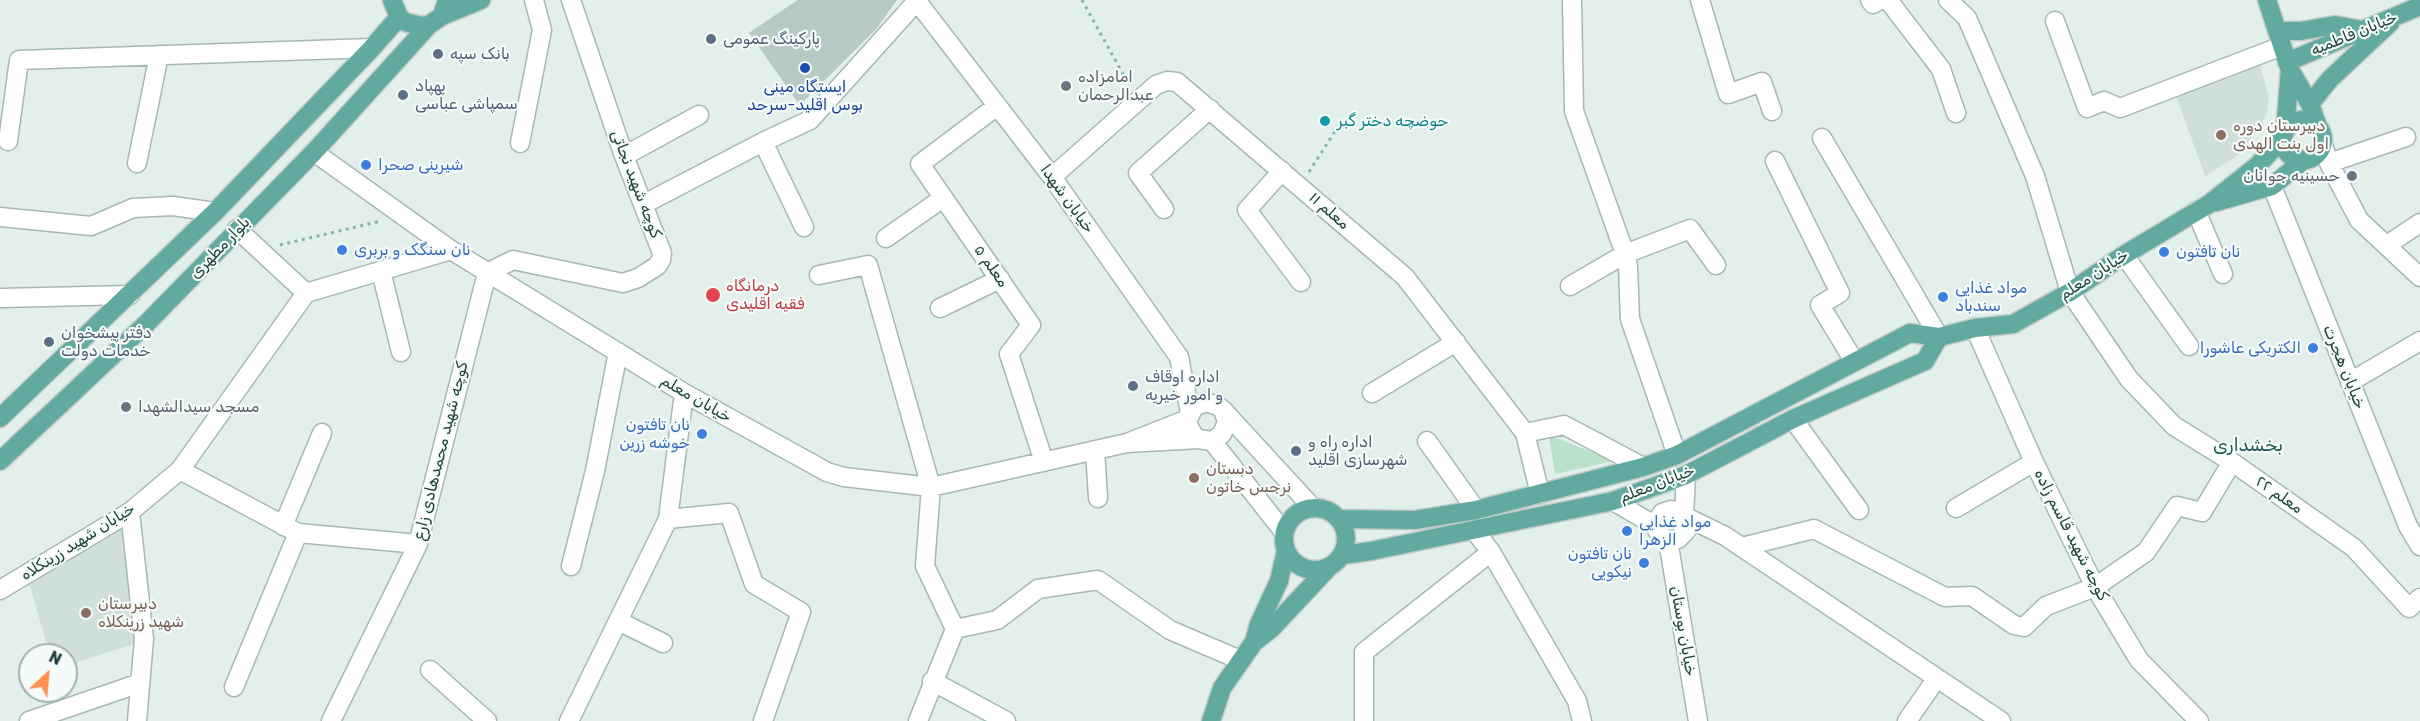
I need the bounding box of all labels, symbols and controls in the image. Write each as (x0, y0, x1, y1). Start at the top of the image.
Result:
street label: خیابان فاطمیه (2308, 8, 2400, 60)
place label: پارکینگ عمومی (723, 29, 820, 49)
marker: پارکینگ عمومی (704, 32, 718, 46)
place label: بانک سپه (450, 44, 510, 64)
marker: بانک سپه (431, 47, 445, 61)
marker: ایستگاه مینی بوس اقلید-سرحد (798, 61, 812, 75)
place label: امامزاده عبدالرحمان (1078, 67, 1153, 105)
place label: پهپاد سمپاشی عباسی (415, 76, 518, 114)
place label: ایستگاه مینی بوس اقلید-سرحد (747, 77, 863, 115)
marker: امامزاده عبدالرحمان (1059, 79, 1073, 93)
marker: پهپاد سمپاشی عباسی (396, 88, 410, 102)
place label: حوضچه دختر گبر (1337, 111, 1448, 131)
marker: حوضچه دختر گبر (1318, 114, 1332, 128)
place label: دبیرستان دوره اول بنت الهدی (2233, 116, 2329, 154)
street label: کوچه شهید نجاتی (607, 127, 665, 241)
marker: دبیرستان دوره اول بنت الهدی (2214, 128, 2228, 142)
place label: شیرینی صحرا (378, 155, 463, 175)
marker: شیرینی صحرا (359, 158, 373, 172)
street label: خیابان شهدا (1036, 161, 1098, 237)
place label: حسینیه جوانان (2243, 166, 2340, 186)
marker: حسینیه جوانان (2345, 169, 2359, 183)
street label: معلم ۱۱ (1305, 188, 1353, 234)
street label: بلوار مطهری (186, 213, 254, 283)
place label: نان سنگک و بربری (354, 240, 471, 260)
street label: معلم ۵ (969, 241, 1013, 291)
place label: نان تافتون (2176, 242, 2240, 262)
marker: نان سنگک و بربری (335, 243, 349, 257)
marker: نان تافتون (2157, 245, 2171, 259)
street label: خیابان معلم (2056, 246, 2132, 304)
place label: درمانگاه فقیه اقلیدی (726, 276, 805, 314)
place label: مواد غذایی سندباد (1955, 278, 2027, 316)
marker: درمانگاه فقیه اقلیدی (704, 286, 722, 304)
marker: مواد غذایی سندباد (1936, 290, 1950, 304)
street label: خیابان هجرت (2318, 322, 2370, 412)
place label: دفتر پیشخوان خدمات دولت (61, 323, 152, 361)
marker: دفتر پیشخوان خدمات دولت (42, 335, 56, 349)
place label: الکتریکی عاشورا (2200, 338, 2301, 358)
marker: الکتریکی عاشورا (2306, 341, 2320, 355)
street label: کوچه شهید محمدهادی زارع (410, 360, 472, 542)
place label: اداره اوقاف و امور خیریه (1145, 367, 1223, 405)
street label: خیابان معلم (657, 371, 735, 427)
marker: اداره اوقاف و امور خیریه (1126, 379, 1140, 393)
place label: مسجد سیدالشهدا (138, 397, 259, 417)
marker: مسجد سیدالشهدا (119, 400, 133, 414)
place label: نان تافتون خوشه زرین (619, 415, 690, 453)
marker: نان تافتون خوشه زرین (695, 427, 709, 441)
place label: اداره راه و شهرسازی اقلید (1308, 432, 1407, 470)
district label: بخشداری (2213, 435, 2283, 457)
marker: اداره راه و شهرسازی اقلید (1289, 444, 1303, 458)
place label: دبستان نرجس خاتون (1206, 459, 1291, 497)
street label: خیابان معلم (1617, 461, 1697, 507)
street label: کوچه شهید قاسم زاده (2030, 466, 2112, 604)
marker: دبستان نرجس خاتون (1187, 471, 1201, 485)
street label: معلم ۲۲ (2252, 472, 2306, 518)
street label: خیابان شهید زرینکلاه (17, 499, 139, 585)
place label: مواد غذایی الزهرا (1639, 512, 1711, 550)
marker: مواد غذایی الزهرا (1620, 524, 1634, 538)
place label: نان تافتون نیکویی (1568, 544, 1632, 582)
marker: نان تافتون نیکویی (1637, 556, 1651, 570)
street label: خیابان بوستان (1666, 584, 1700, 678)
place label: دبیرستان شهید زرینکلاه (98, 594, 184, 632)
marker: دبیرستان شهید زرینکلاه (79, 606, 93, 620)
north arrow (18, 643, 78, 703)
text: N (46, 647, 65, 669)

